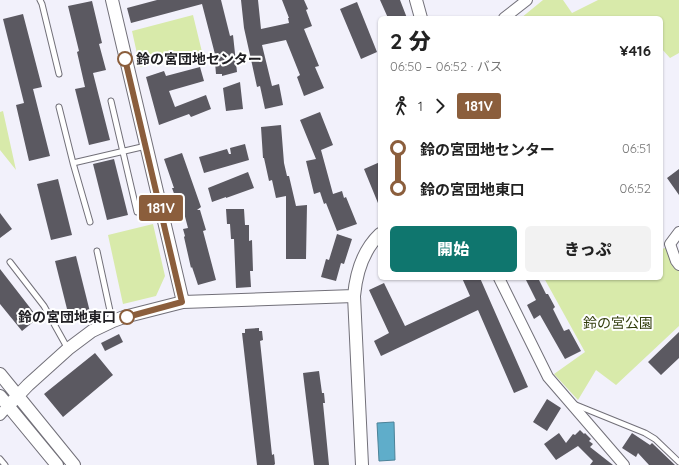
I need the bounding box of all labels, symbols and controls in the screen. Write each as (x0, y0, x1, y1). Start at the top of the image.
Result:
text: 2 分 (390, 27, 431, 55)
text: ¥416 (620, 41, 651, 60)
place label: 鈴の宮団地センター (136, 50, 262, 68)
marker: 鈴の宮団地センター (117, 51, 133, 67)
text: 06:50 – 06:52 · バス (390, 58, 503, 74)
icon: walk (390, 95, 412, 117)
icon: forward (429, 95, 451, 117)
text: 181V (465, 97, 493, 115)
text: 1 (418, 98, 423, 114)
text: 鈴の宮団地センター (420, 140, 555, 159)
text: 06:51 (622, 140, 651, 156)
text: 鈴の宮団地東口 (420, 180, 525, 199)
text: 06:52 (620, 180, 651, 196)
line badge: 181V (133, 195, 189, 221)
text: 181V (147, 199, 175, 217)
button: 開始 (390, 226, 517, 272)
button: きっぷ (525, 226, 651, 272)
place label: 鈴の宮団地東口 (18, 308, 116, 326)
marker: 鈴の宮団地東口 (119, 309, 135, 325)
park label: 鈴の宮公園 (583, 314, 653, 332)

